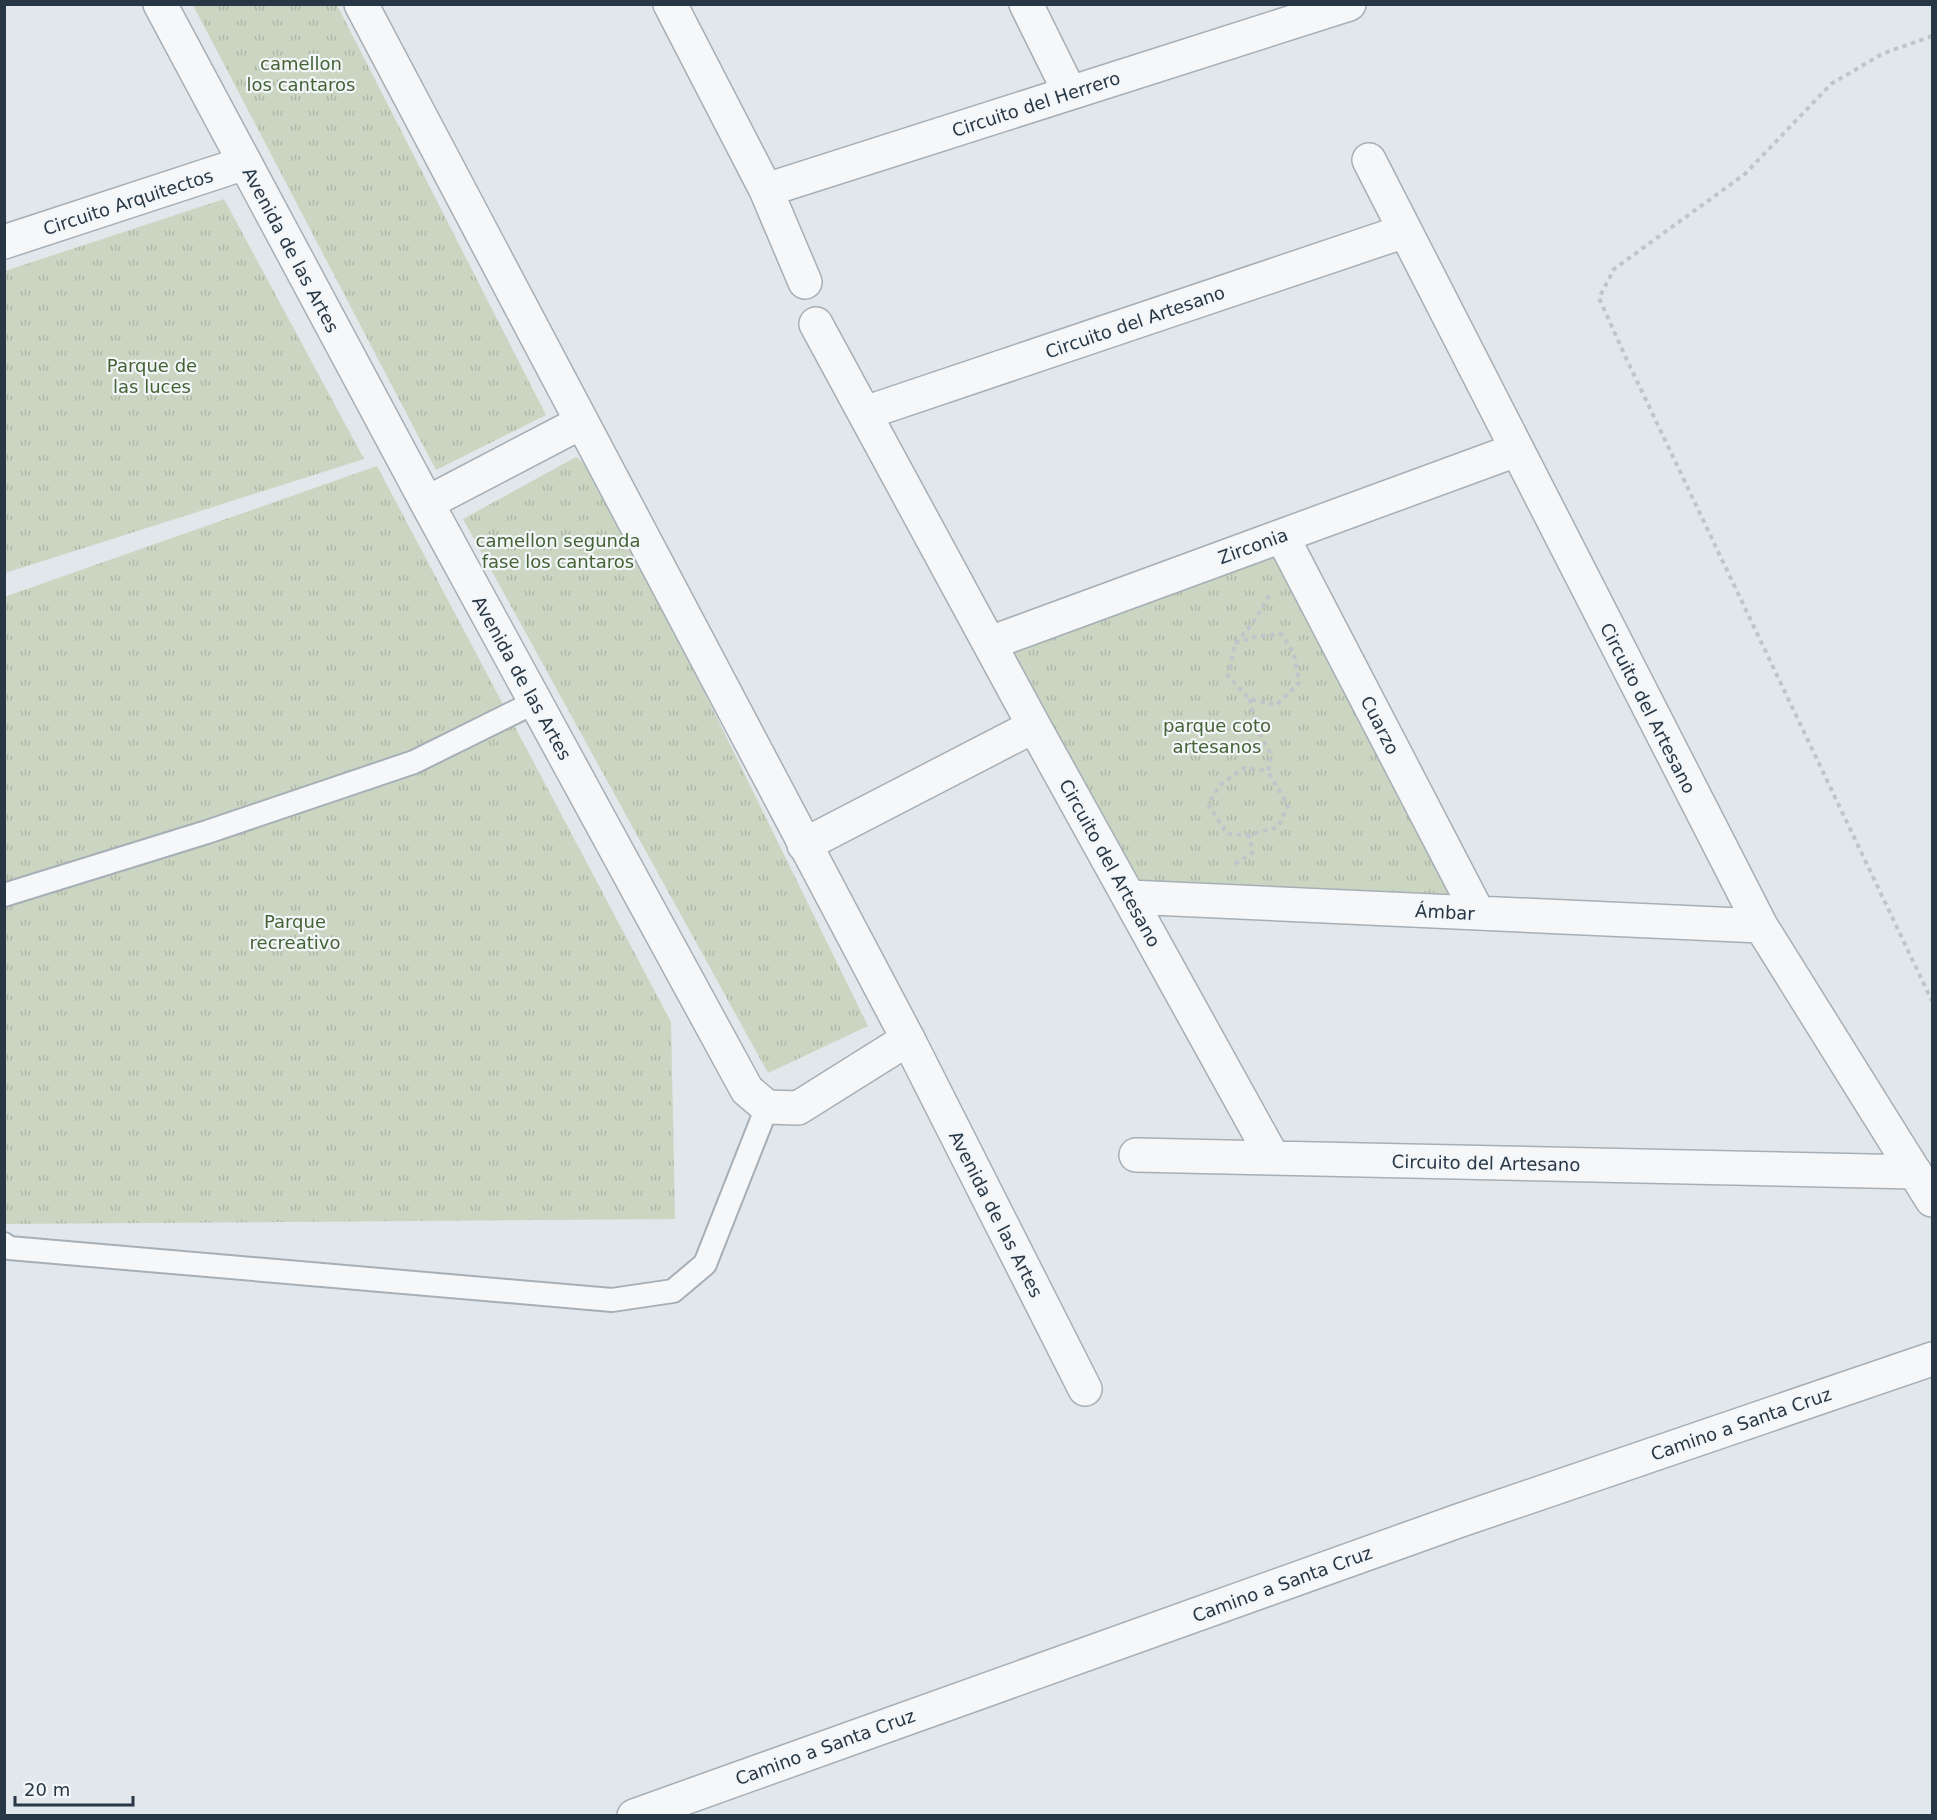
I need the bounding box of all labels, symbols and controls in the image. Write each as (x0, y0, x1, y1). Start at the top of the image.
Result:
park label: camellon los cantaros (247, 53, 355, 95)
street label: Circuito del Herrero (949, 67, 1123, 141)
street label: Avenida de las Artes (239, 164, 343, 336)
street label: Circuito Arquitectos (40, 165, 216, 239)
street label: Circuito del Artesano (1042, 281, 1228, 363)
park label: Parque de las luces (107, 355, 197, 397)
street label: Zirconia (1215, 524, 1291, 568)
park label: camellon segunda fase los cantaros (476, 530, 640, 572)
street label: Avenida de las Artes (468, 592, 576, 764)
street label: Circuito del Artesano (1596, 619, 1700, 797)
street label: Cuarzo (1356, 692, 1404, 758)
park label: parque coto artesanos (1163, 715, 1271, 757)
street label: Circuito del Artesano (1055, 775, 1165, 951)
street label: Ámbar (1415, 900, 1476, 924)
park label: Parque recreativo (250, 911, 340, 953)
street label: Avenida de las Artes (945, 1127, 1047, 1301)
street label: Circuito del Artesano (1392, 1151, 1580, 1175)
street label: Camino a Santa Cruz (1648, 1383, 1834, 1465)
street label: Camino a Santa Cruz (1189, 1542, 1375, 1626)
street label: Camino a Santa Cruz (732, 1705, 918, 1789)
scale bar (15, 1769, 134, 1807)
text: 20 m (24, 1779, 70, 1800)

